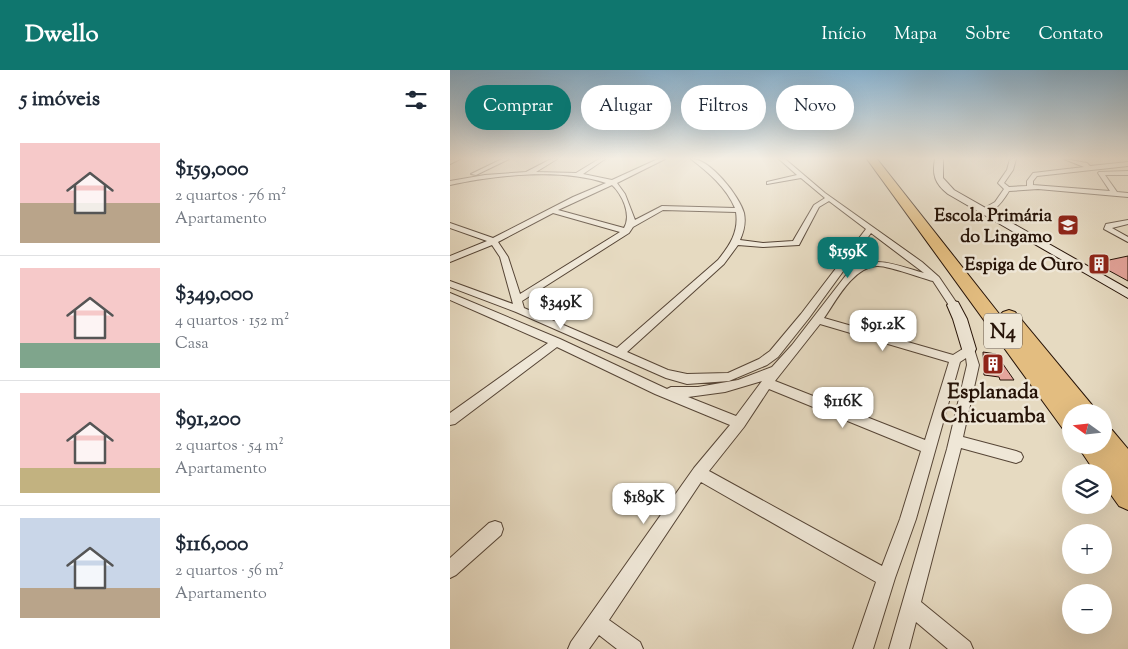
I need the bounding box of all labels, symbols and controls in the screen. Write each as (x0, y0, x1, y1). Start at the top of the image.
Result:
text: Dwello (25, 18, 99, 52)
text: Início (821, 22, 866, 48)
text: Mapa (894, 22, 937, 48)
text: Sobre (965, 22, 1010, 48)
text: Contato (1038, 22, 1103, 48)
text: 5 imóveis (20, 85, 100, 115)
chip: Comprar (465, 85, 571, 130)
chip: Alugar (581, 85, 671, 130)
chip: Filtros (681, 85, 766, 130)
chip: Novo (776, 85, 854, 130)
icon: filters (402, 86, 430, 114)
text: $159,000 (175, 155, 249, 185)
icon: home (60, 163, 120, 223)
text: 2 quartos · 76 m² (175, 185, 286, 208)
place label: Escola Primária do Lingamo (934, 204, 1053, 251)
text: Apartamento (175, 208, 267, 231)
school or university icon: Escola Primária do Lingamo (1056, 213, 1080, 237)
pin: $159K (813, 236, 883, 279)
text: $159K (829, 241, 867, 264)
building icon: Espiga de Ouro (1087, 252, 1111, 276)
place label: Espiga de Ouro (965, 253, 1083, 279)
text: $349,000 (175, 280, 253, 310)
icon: home (60, 288, 120, 348)
pin: $349K (526, 288, 596, 330)
text: $349K (540, 292, 582, 315)
text: 4 quartos · 152 m² (175, 310, 289, 333)
pin: $91.2K (842, 310, 924, 352)
text: $91.2K (861, 314, 905, 337)
road number: N4 (984, 314, 1022, 348)
text: Casa (175, 333, 209, 356)
building icon: Esplanada Chicuamba (981, 352, 1005, 376)
place label: Esplanada Chicuamba (941, 378, 1046, 432)
pin: $116K (808, 386, 878, 429)
text: $116K (824, 391, 862, 414)
north arrow (1062, 404, 1112, 454)
map controls (1062, 404, 1112, 634)
text: $91,200 (175, 405, 241, 435)
icon: home (60, 413, 120, 473)
text: 2 quartos · 54 m² (175, 435, 284, 458)
text: Apartamento (175, 458, 267, 481)
button: layers (1062, 464, 1112, 514)
pin: $189K (609, 482, 679, 525)
text: $189K (623, 487, 665, 510)
button: + (1062, 524, 1112, 574)
text: $116,000 (175, 530, 248, 560)
icon: home (60, 538, 120, 598)
text: 2 quartos · 56 m² (175, 560, 284, 583)
text: Apartamento (175, 583, 267, 606)
button: − (1062, 584, 1112, 634)

